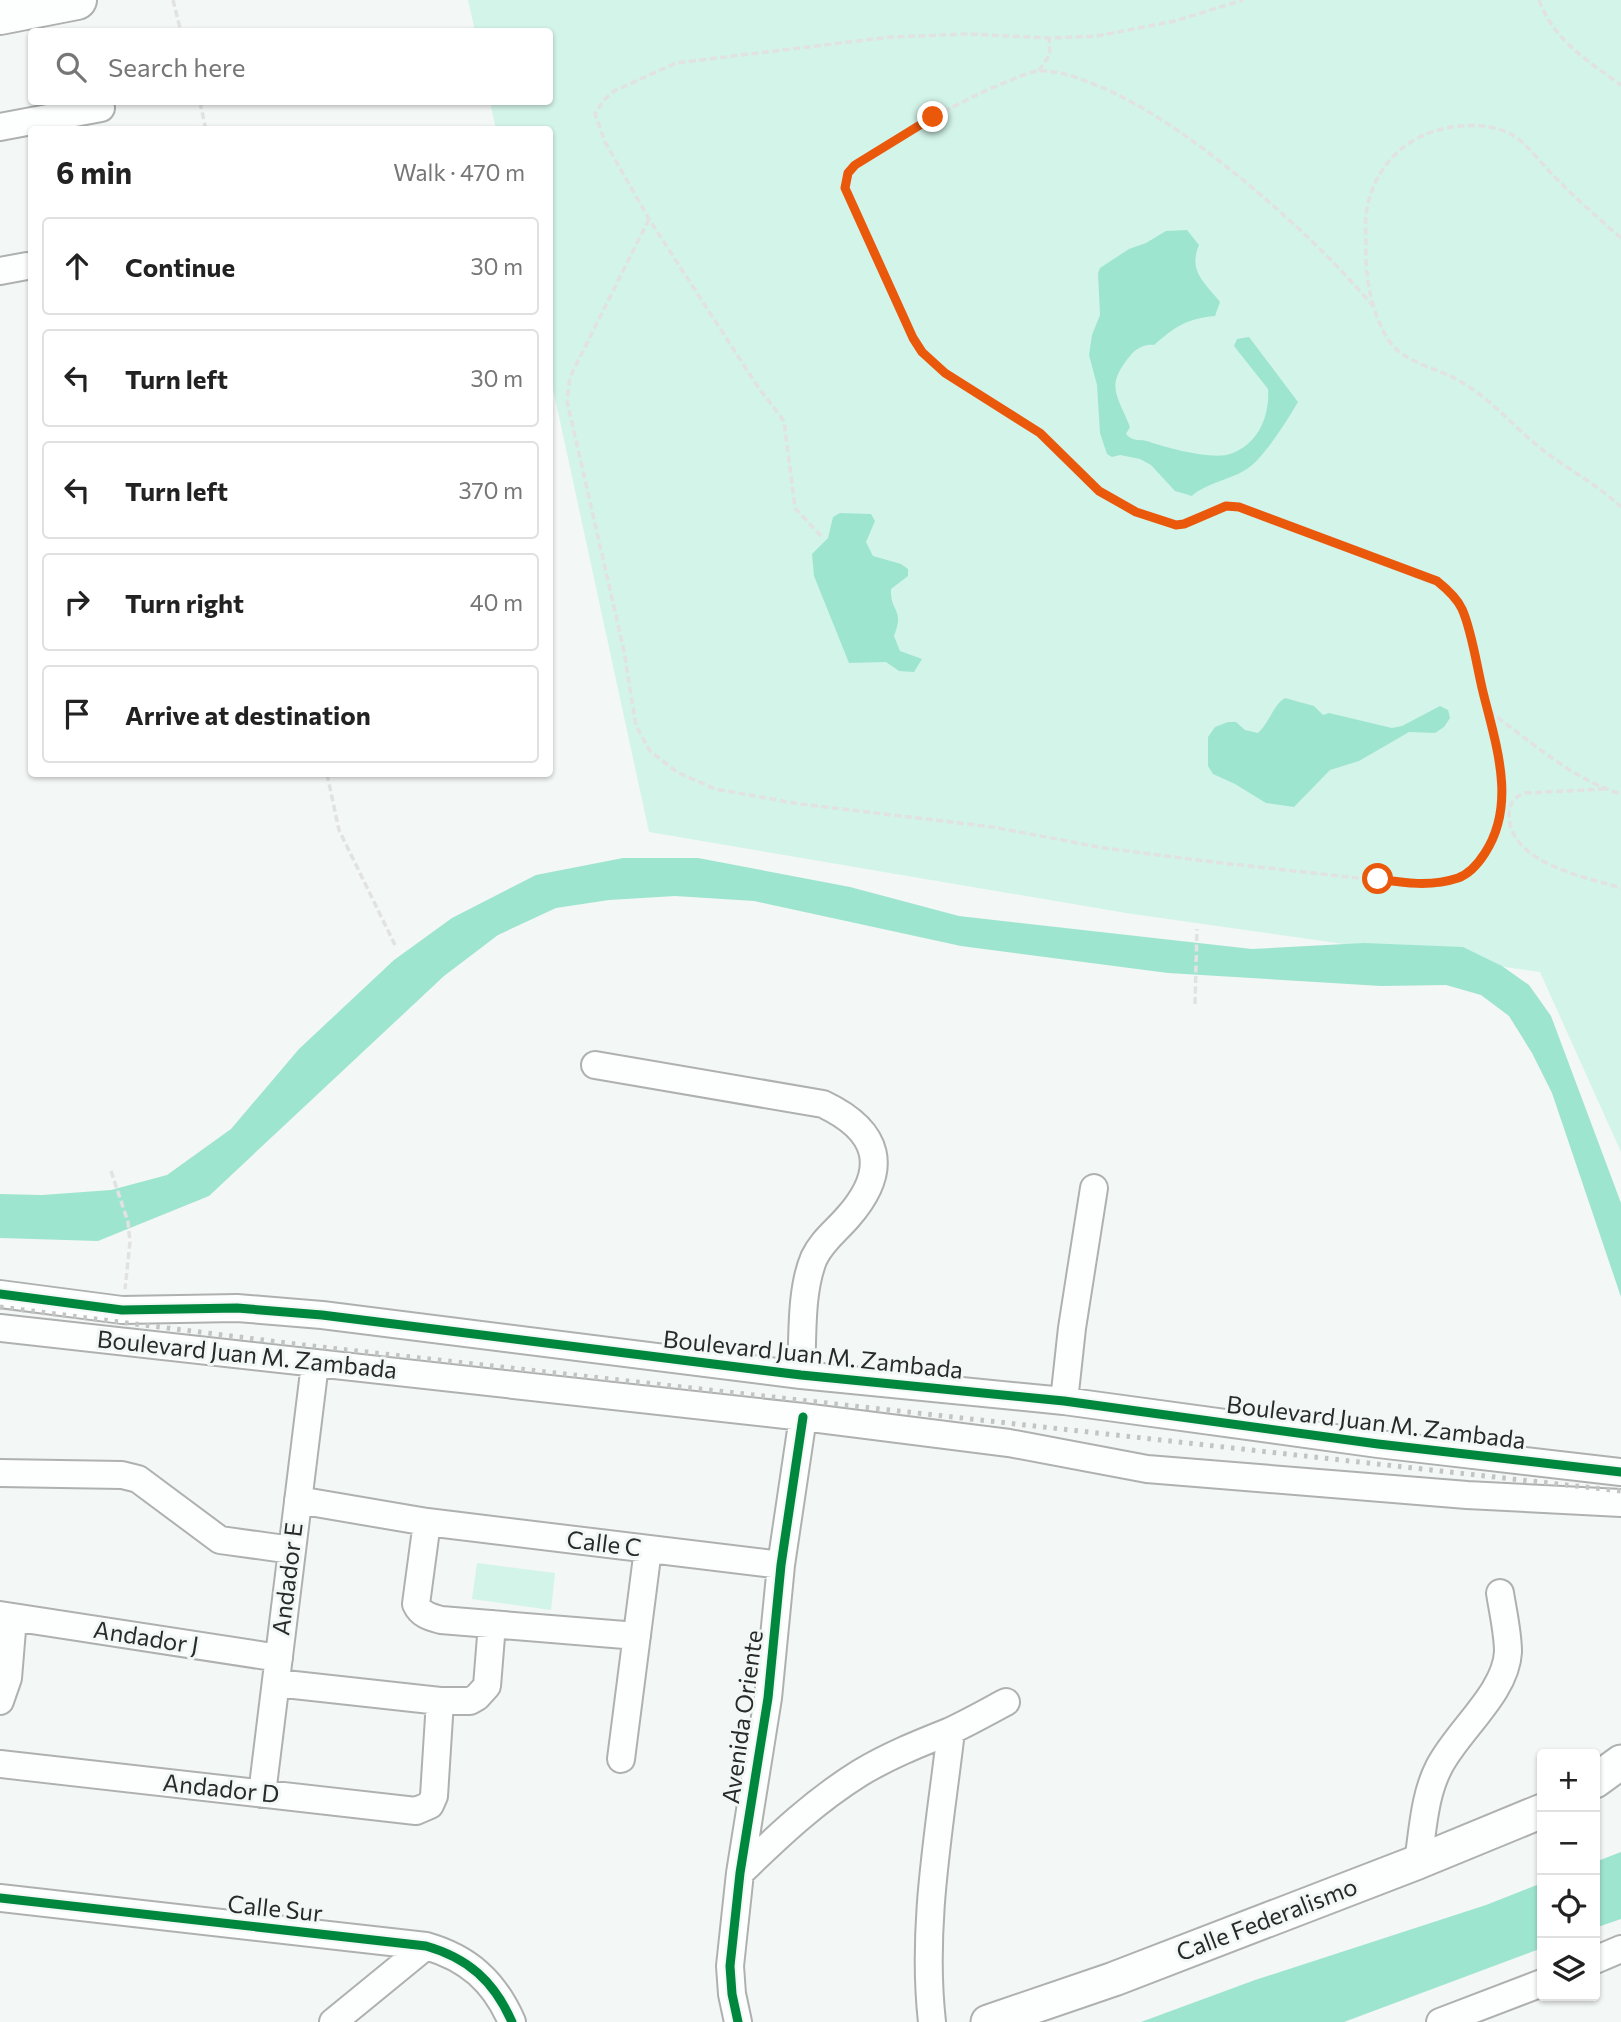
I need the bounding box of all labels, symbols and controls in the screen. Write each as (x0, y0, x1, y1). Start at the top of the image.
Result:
search box (28, 28, 553, 105)
icon: search (52, 48, 90, 86)
text: Search here (108, 51, 246, 82)
route end (917, 101, 948, 132)
text: 6 min (56, 153, 132, 190)
text: Walk · 470 m (393, 158, 525, 186)
icon: ahead (58, 247, 96, 285)
text: Continue (125, 251, 235, 282)
text: 30 m (470, 252, 523, 280)
icon: left (58, 359, 96, 397)
text: Turn left (125, 363, 228, 394)
text: 30 m (470, 364, 523, 392)
icon: left (58, 471, 96, 509)
text: Turn left (125, 475, 228, 506)
text: 370 m (458, 476, 523, 504)
icon: right (58, 583, 96, 621)
text: Turn right (125, 587, 244, 618)
text: 40 m (470, 588, 523, 616)
icon: arrive (58, 695, 96, 733)
text: Arrive at destination (125, 699, 371, 730)
route start (1362, 863, 1393, 894)
street label: Boulevard Juan M. Zambada (96, 1323, 398, 1384)
street label: Boulevard Juan M. Zambada (662, 1323, 964, 1384)
street label: Boulevard Juan M. Zambada (1225, 1389, 1527, 1454)
street label: Andador E (265, 1521, 308, 1637)
street label: Calle C (565, 1524, 643, 1561)
street label: Andador J (92, 1614, 201, 1659)
street label: Avenida Oriente (715, 1628, 768, 1806)
map controls (1537, 1749, 1600, 2001)
button: + (1537, 1749, 1600, 1812)
street label: Andador D (162, 1767, 281, 1808)
button: − (1537, 1812, 1600, 1875)
street label: Calle Federalismo (1172, 1871, 1361, 1966)
button: locate (1537, 1875, 1600, 1938)
street label: Calle Sur (226, 1888, 325, 1927)
button: layers (1537, 1938, 1600, 2001)

